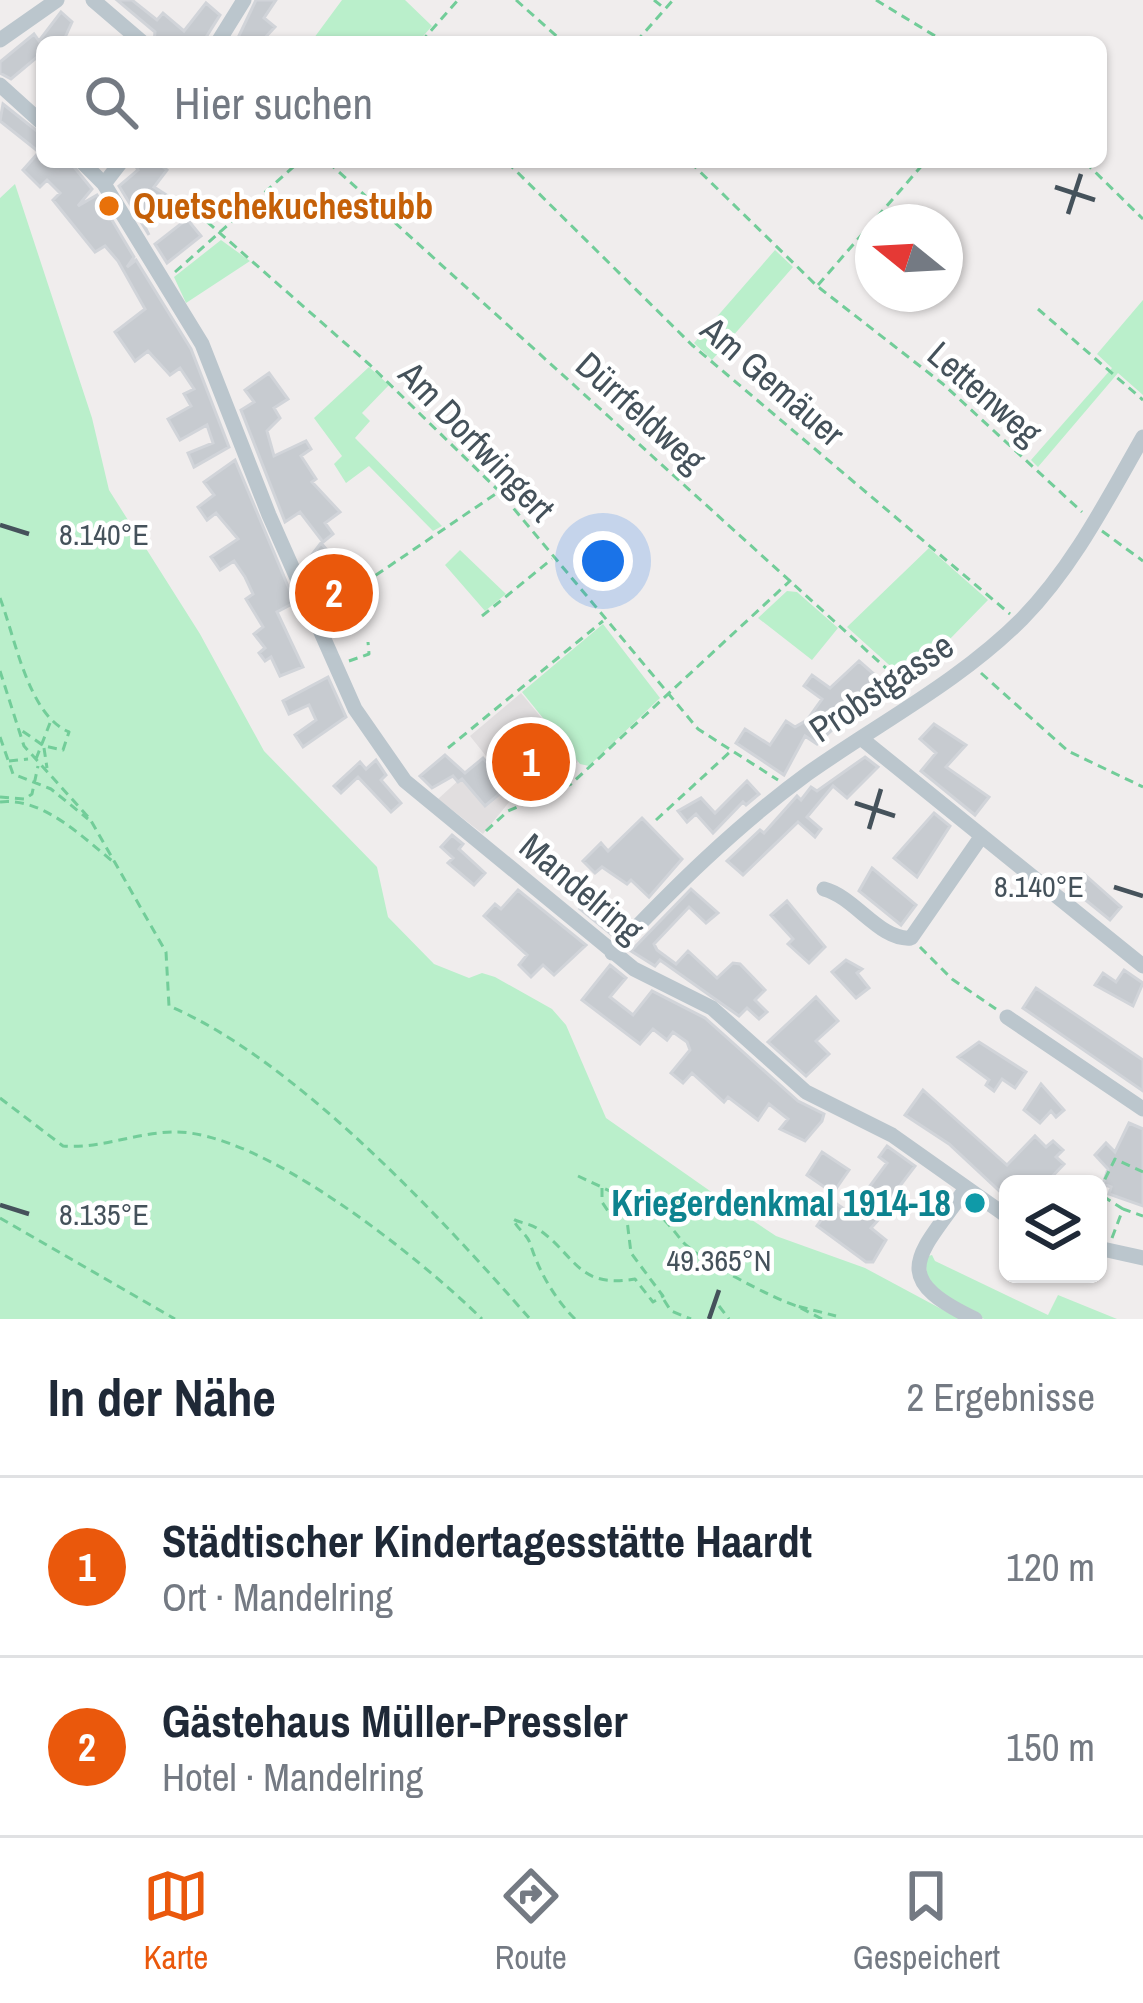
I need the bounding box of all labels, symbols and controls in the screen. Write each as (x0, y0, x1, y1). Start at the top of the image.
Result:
search box (36, 36, 1107, 168)
icon: search (78, 69, 144, 135)
text: Hier suchen (174, 72, 373, 133)
place label: Quetschekuchestubb (133, 182, 433, 230)
marker: Quetschekuchestubb (96, 193, 122, 219)
north arrow (855, 204, 963, 312)
street label: Am Gemäuer (690, 305, 855, 457)
street label: Lettenweg (918, 330, 1053, 456)
street label: Dürrfeldweg (566, 341, 717, 483)
street label: Am Dorfwingert (388, 350, 565, 531)
text: 8.140°E (59, 514, 149, 554)
your location (573, 531, 633, 591)
pin: 2 (295, 548, 373, 638)
street label: Probstgasse (800, 621, 962, 753)
pin: 1 (492, 717, 570, 807)
street label: Mandelring (510, 822, 654, 954)
text: 8.140°E (994, 866, 1084, 906)
map controls (999, 1175, 1107, 1283)
button: layers (999, 1175, 1107, 1283)
place label: Kriegerdenkmal 1914-18 (611, 1179, 951, 1227)
marker: Kriegerdenkmal 1914-18 (962, 1190, 988, 1216)
text: 8.135°E (59, 1194, 149, 1234)
text: 49.365°N (667, 1240, 772, 1280)
text: In der Nähe (48, 1363, 276, 1432)
text: 2 Ergebnisse (907, 1371, 1095, 1423)
text: Städtischer Kindertagesstätte Haardt (162, 1510, 812, 1571)
text: 1 (78, 1541, 96, 1593)
text: 120 m (1006, 1541, 1095, 1593)
text: Ort · Mandelring (162, 1571, 393, 1623)
text: Gästehaus Müller-Pressler (162, 1690, 628, 1751)
text: 2 (78, 1721, 96, 1773)
text: 150 m (1006, 1721, 1095, 1773)
text: Hotel · Mandelring (162, 1751, 423, 1803)
tab: Karte (143, 1863, 209, 1979)
tab: Route (495, 1863, 567, 1979)
tab: Gespeichert (853, 1863, 1000, 1979)

